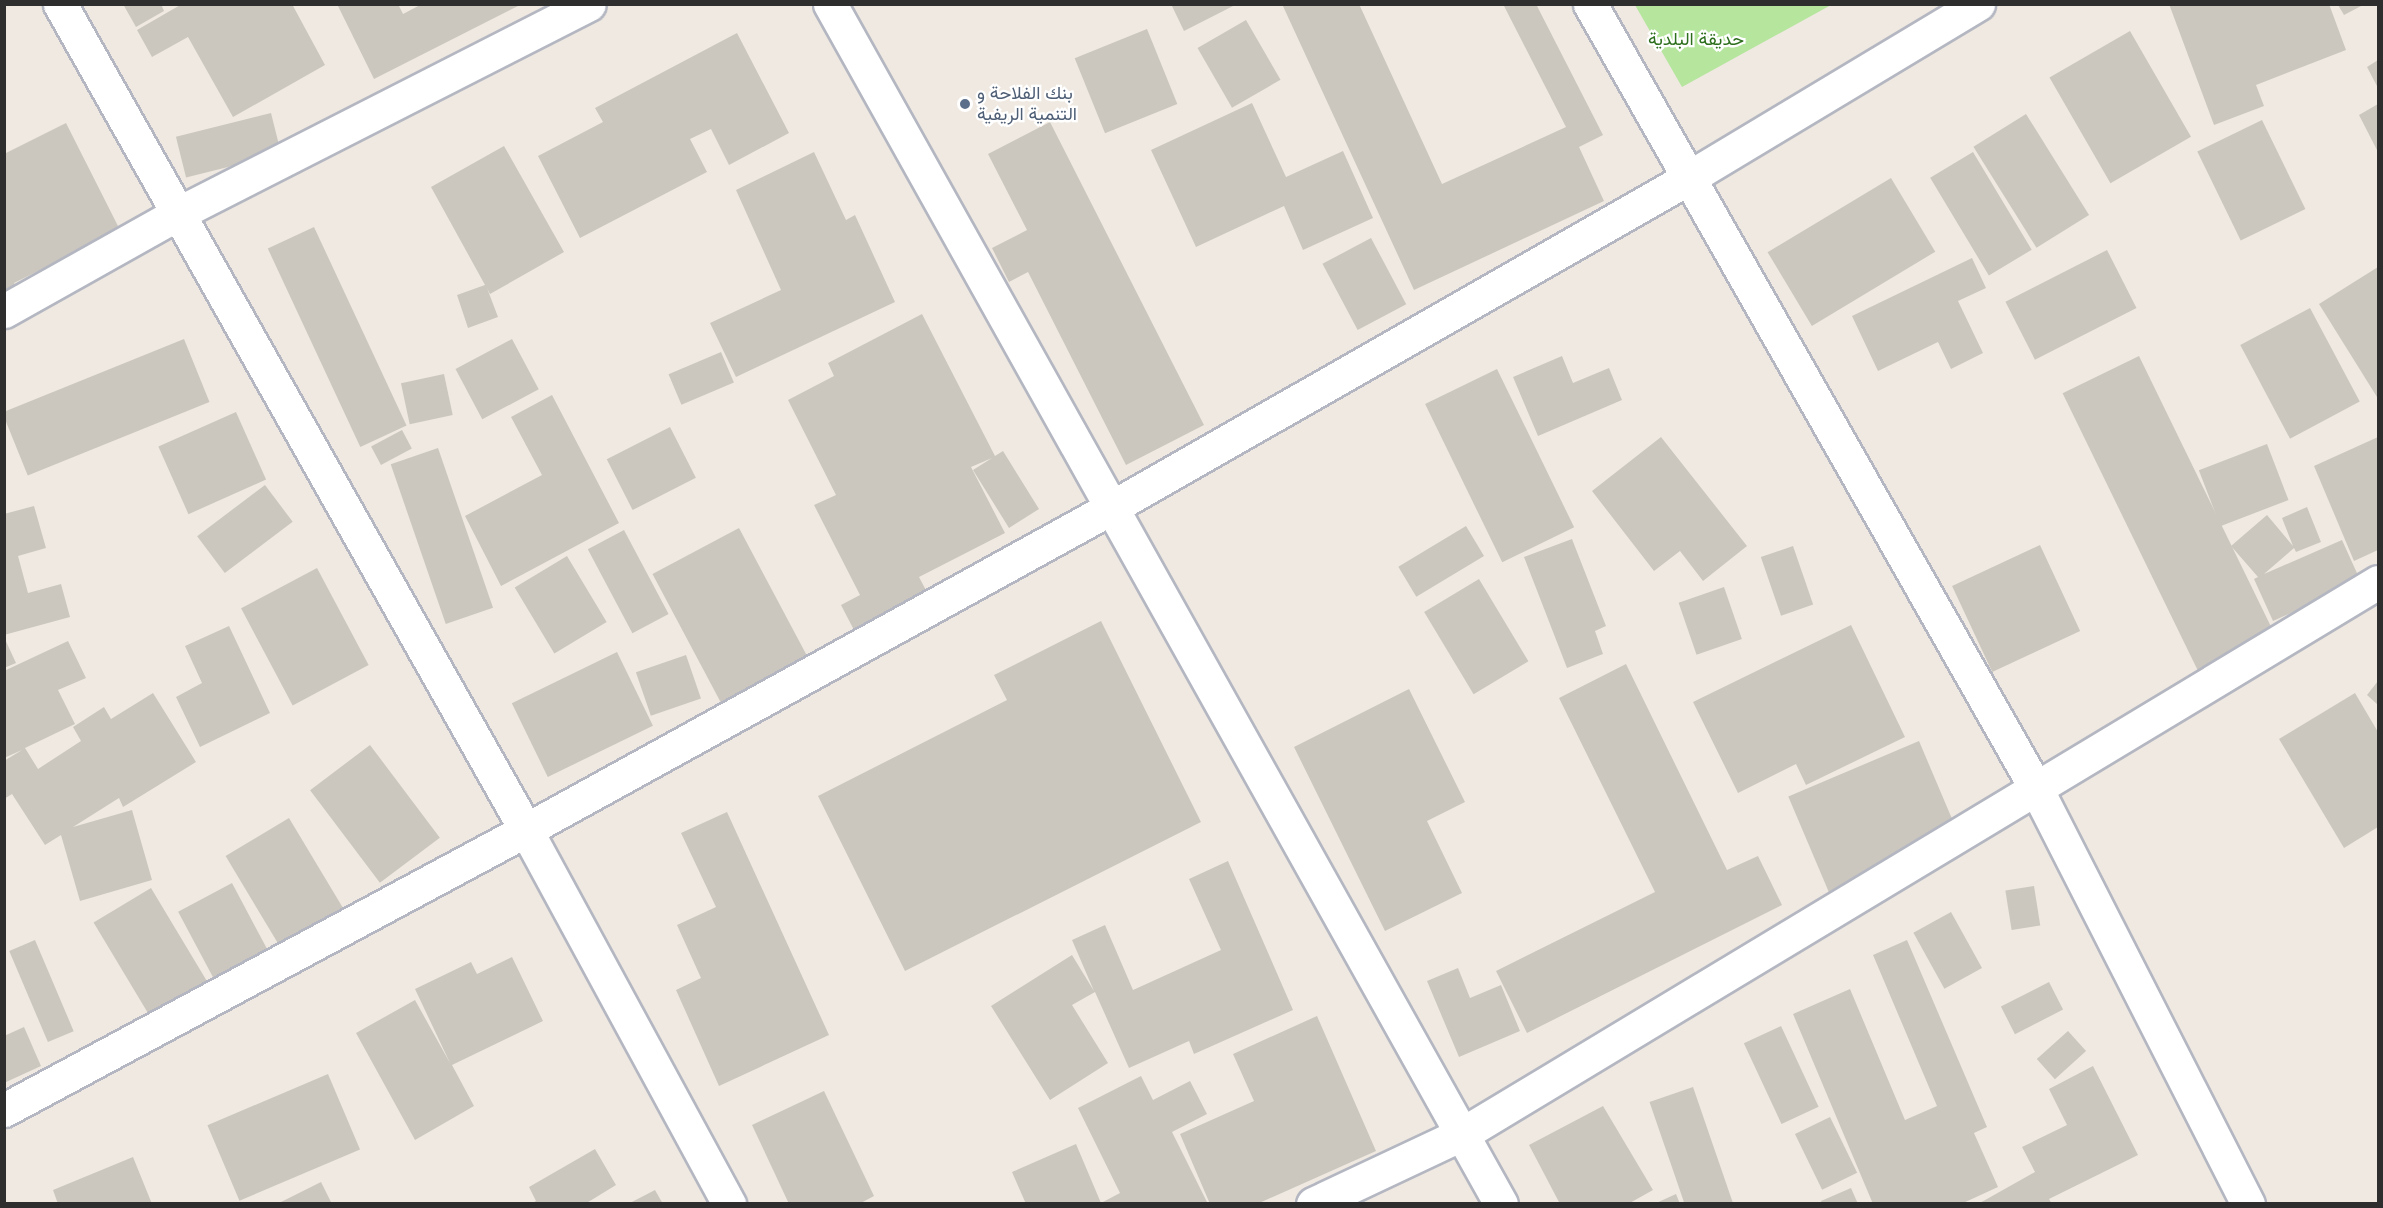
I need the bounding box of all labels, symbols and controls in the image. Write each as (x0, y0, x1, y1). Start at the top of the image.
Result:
park label: حديقة البلدية (1648, 28, 1744, 50)
place label: بنك الفلاحة و التنمية الريفية (977, 83, 1077, 125)
marker: بنك الفلاحة و التنمية الريفية (958, 97, 972, 111)

